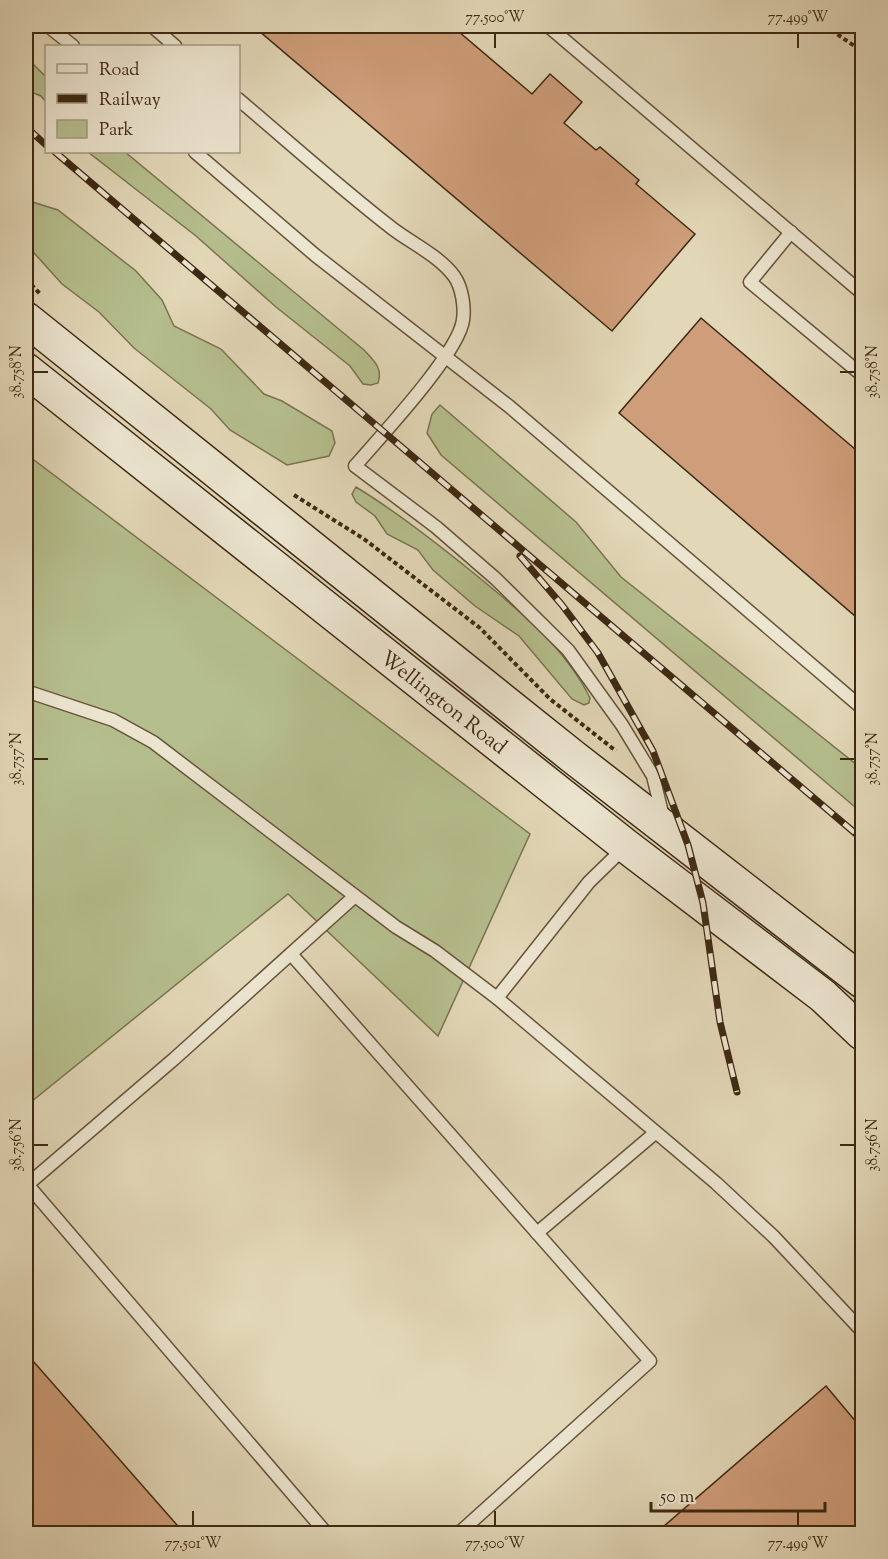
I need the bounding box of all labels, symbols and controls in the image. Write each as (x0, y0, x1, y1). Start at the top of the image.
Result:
text: 77.500°W (465, 8, 525, 29)
text: 77.499°W (768, 8, 829, 29)
legend (45, 45, 240, 153)
text: Road (99, 58, 139, 84)
text: Railway (99, 88, 161, 114)
text: Park (99, 118, 134, 144)
text: 38.758°N (7, 345, 28, 399)
text: 38.758°N (863, 345, 884, 399)
street label: Wellington Road (373, 644, 513, 763)
text: 38.757°N (7, 732, 28, 786)
text: 38.757°N (863, 732, 884, 786)
text: 38.756°N (7, 1118, 28, 1172)
text: 38.756°N (863, 1118, 884, 1172)
scale bar (651, 1475, 825, 1513)
text: 50 m (659, 1485, 695, 1511)
text: 77.501°W (165, 1534, 222, 1555)
text: 77.500°W (465, 1534, 525, 1555)
text: 77.499°W (768, 1534, 829, 1555)

